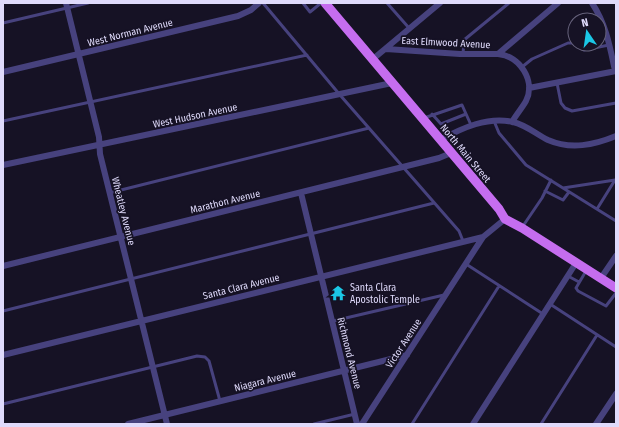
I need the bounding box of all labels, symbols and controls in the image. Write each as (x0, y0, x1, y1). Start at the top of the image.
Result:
north arrow (567, 12, 607, 52)
text: N (580, 16, 590, 30)
street label: West Norman Avenue (86, 17, 174, 49)
street label: East Elmwood Avenue (401, 35, 491, 51)
street label: West Hudson Avenue (152, 101, 239, 131)
street label: North Main Street (437, 122, 494, 186)
street label: Wheatley Avenue (109, 176, 137, 247)
street label: Marathon Avenue (189, 187, 261, 216)
street label: Santa Clara Avenue (202, 272, 281, 302)
place label: Santa Clara Apostolic Temple (350, 282, 420, 306)
temple icon: Santa Clara Apostolic Temple (329, 284, 347, 302)
street label: Richmond Avenue (334, 316, 364, 390)
street label: Victor Avenue (384, 317, 424, 370)
street label: Niagara Avenue (233, 367, 297, 394)

